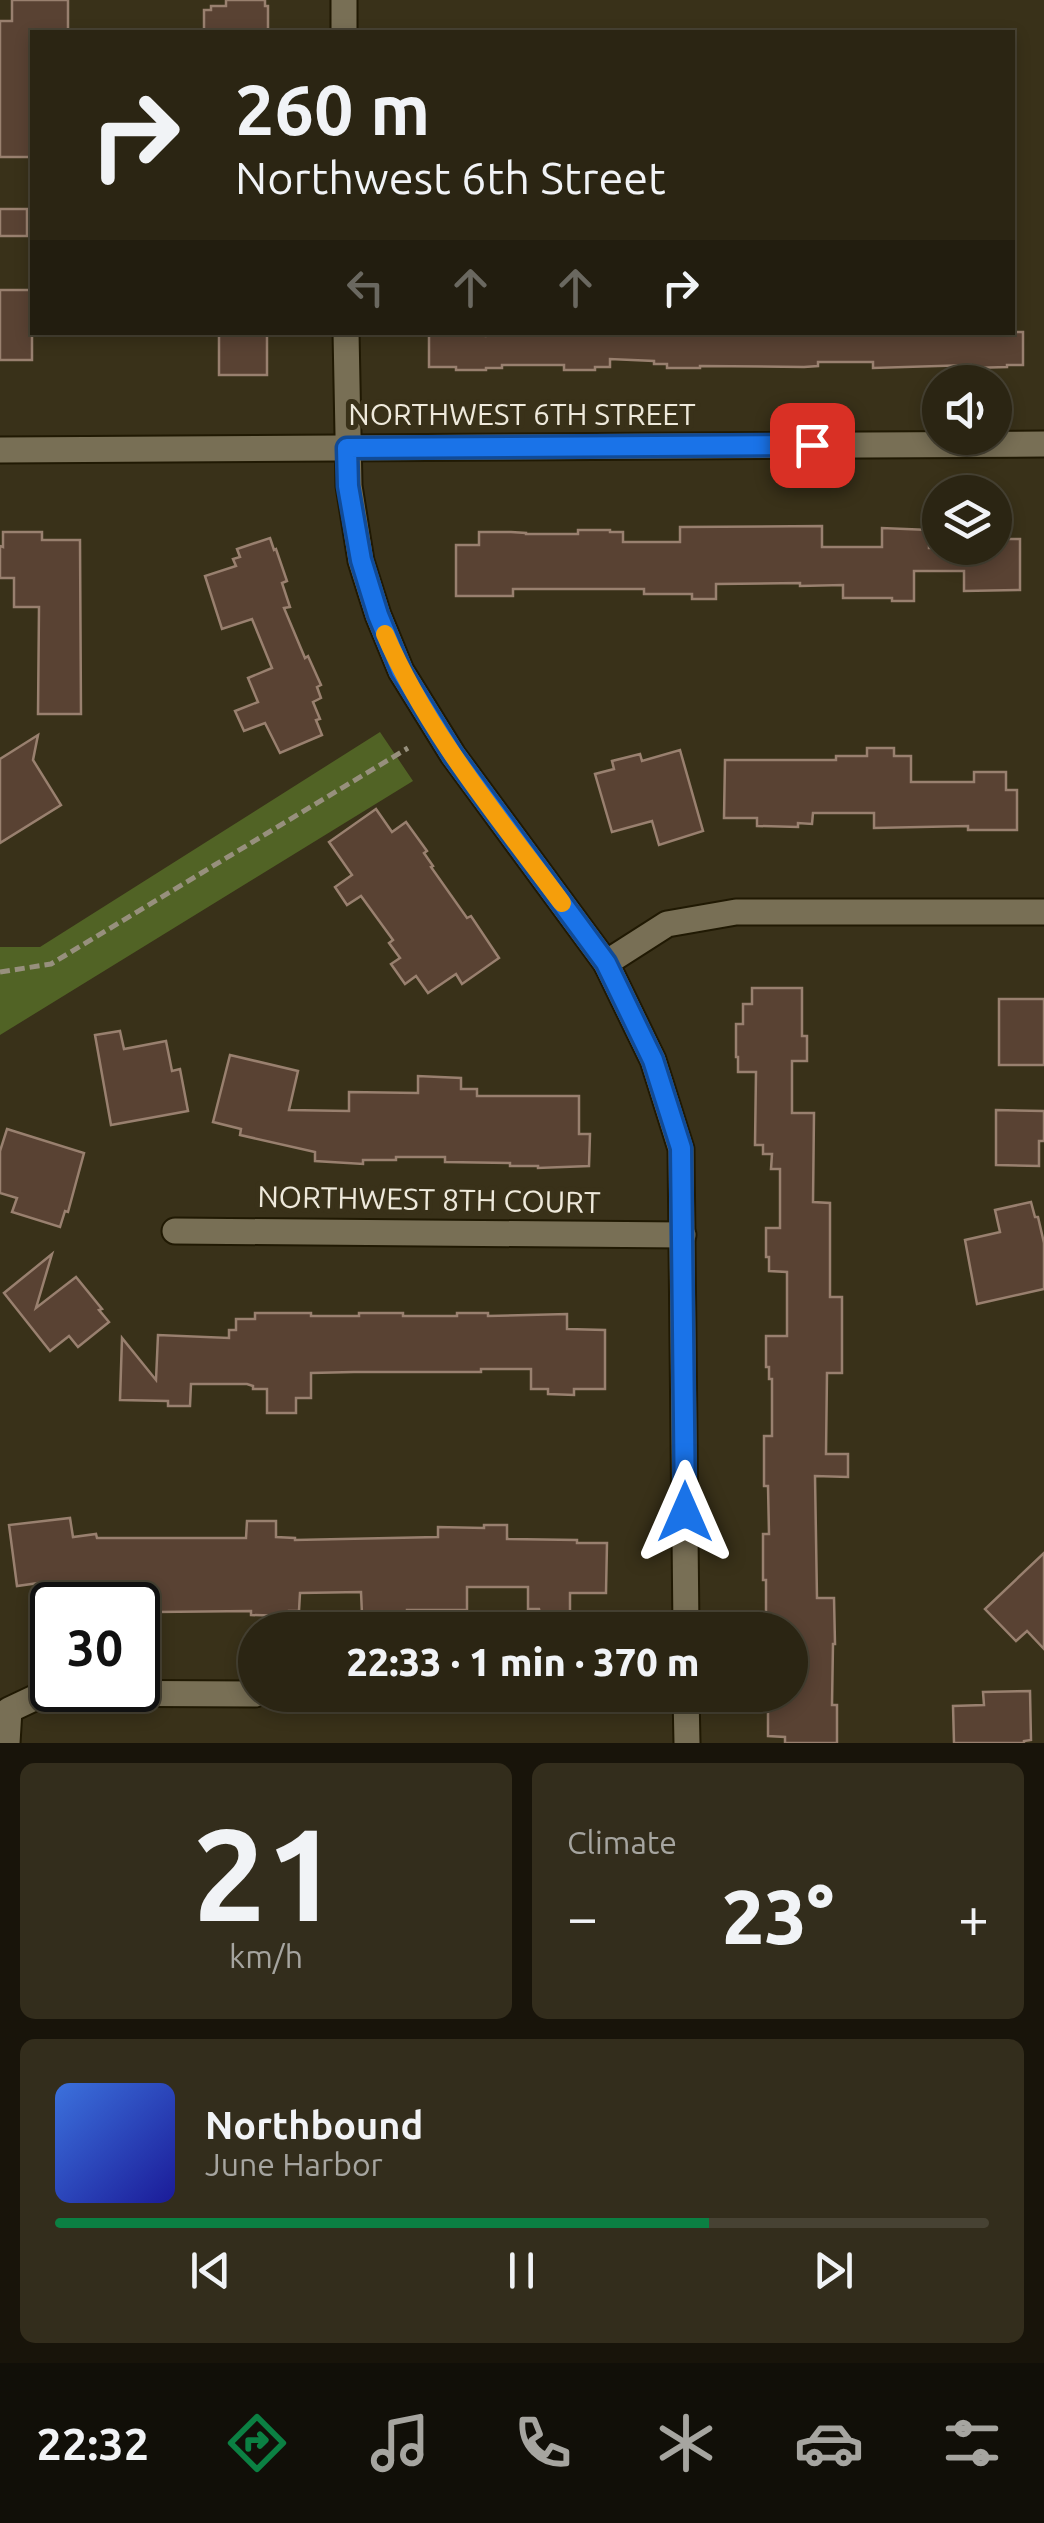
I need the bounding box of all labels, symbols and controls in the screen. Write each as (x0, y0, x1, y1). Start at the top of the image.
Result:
icon: right (70, 70, 200, 200)
text: 260 m (235, 70, 430, 148)
text: Northwest 6th Street (235, 152, 666, 203)
icon: left (338, 260, 393, 315)
icon: ahead (443, 260, 498, 315)
icon: ahead (548, 260, 603, 315)
icon: right (653, 260, 708, 315)
map controls (922, 365, 1012, 565)
button: sound (922, 365, 1012, 455)
street label: NORTHWEST 6TH STREET (348, 397, 696, 431)
pin (770, 403, 855, 488)
icon: arrive (785, 418, 840, 473)
button: layers (922, 475, 1012, 565)
street label: NORTHWEST 8TH COURT (257, 1179, 601, 1219)
position arrow (633, 1460, 737, 1564)
speed limit sign: 30 (30, 1582, 160, 1712)
text: 22:33 · 1 min · 370 m (346, 1641, 700, 1683)
text: 21 (193, 1800, 339, 1946)
text: Climate (567, 1824, 677, 1860)
text: 23° (722, 1874, 834, 1958)
text: − (567, 1886, 598, 1947)
text: + (958, 1886, 989, 1947)
text: km/h (229, 1938, 303, 1974)
text: Northbound (205, 2104, 423, 2146)
text: June Harbor (205, 2146, 383, 2182)
icon: previous (183, 2243, 238, 2298)
icon: pause (494, 2243, 549, 2298)
icon: next (806, 2243, 861, 2298)
icon: directions (222, 2408, 292, 2478)
icon: music (365, 2408, 435, 2478)
icon: phone (508, 2408, 578, 2478)
icon: climate (651, 2408, 721, 2478)
icon: car (794, 2408, 864, 2478)
icon: filters (937, 2408, 1007, 2478)
text: 22:32 (37, 2418, 149, 2469)

